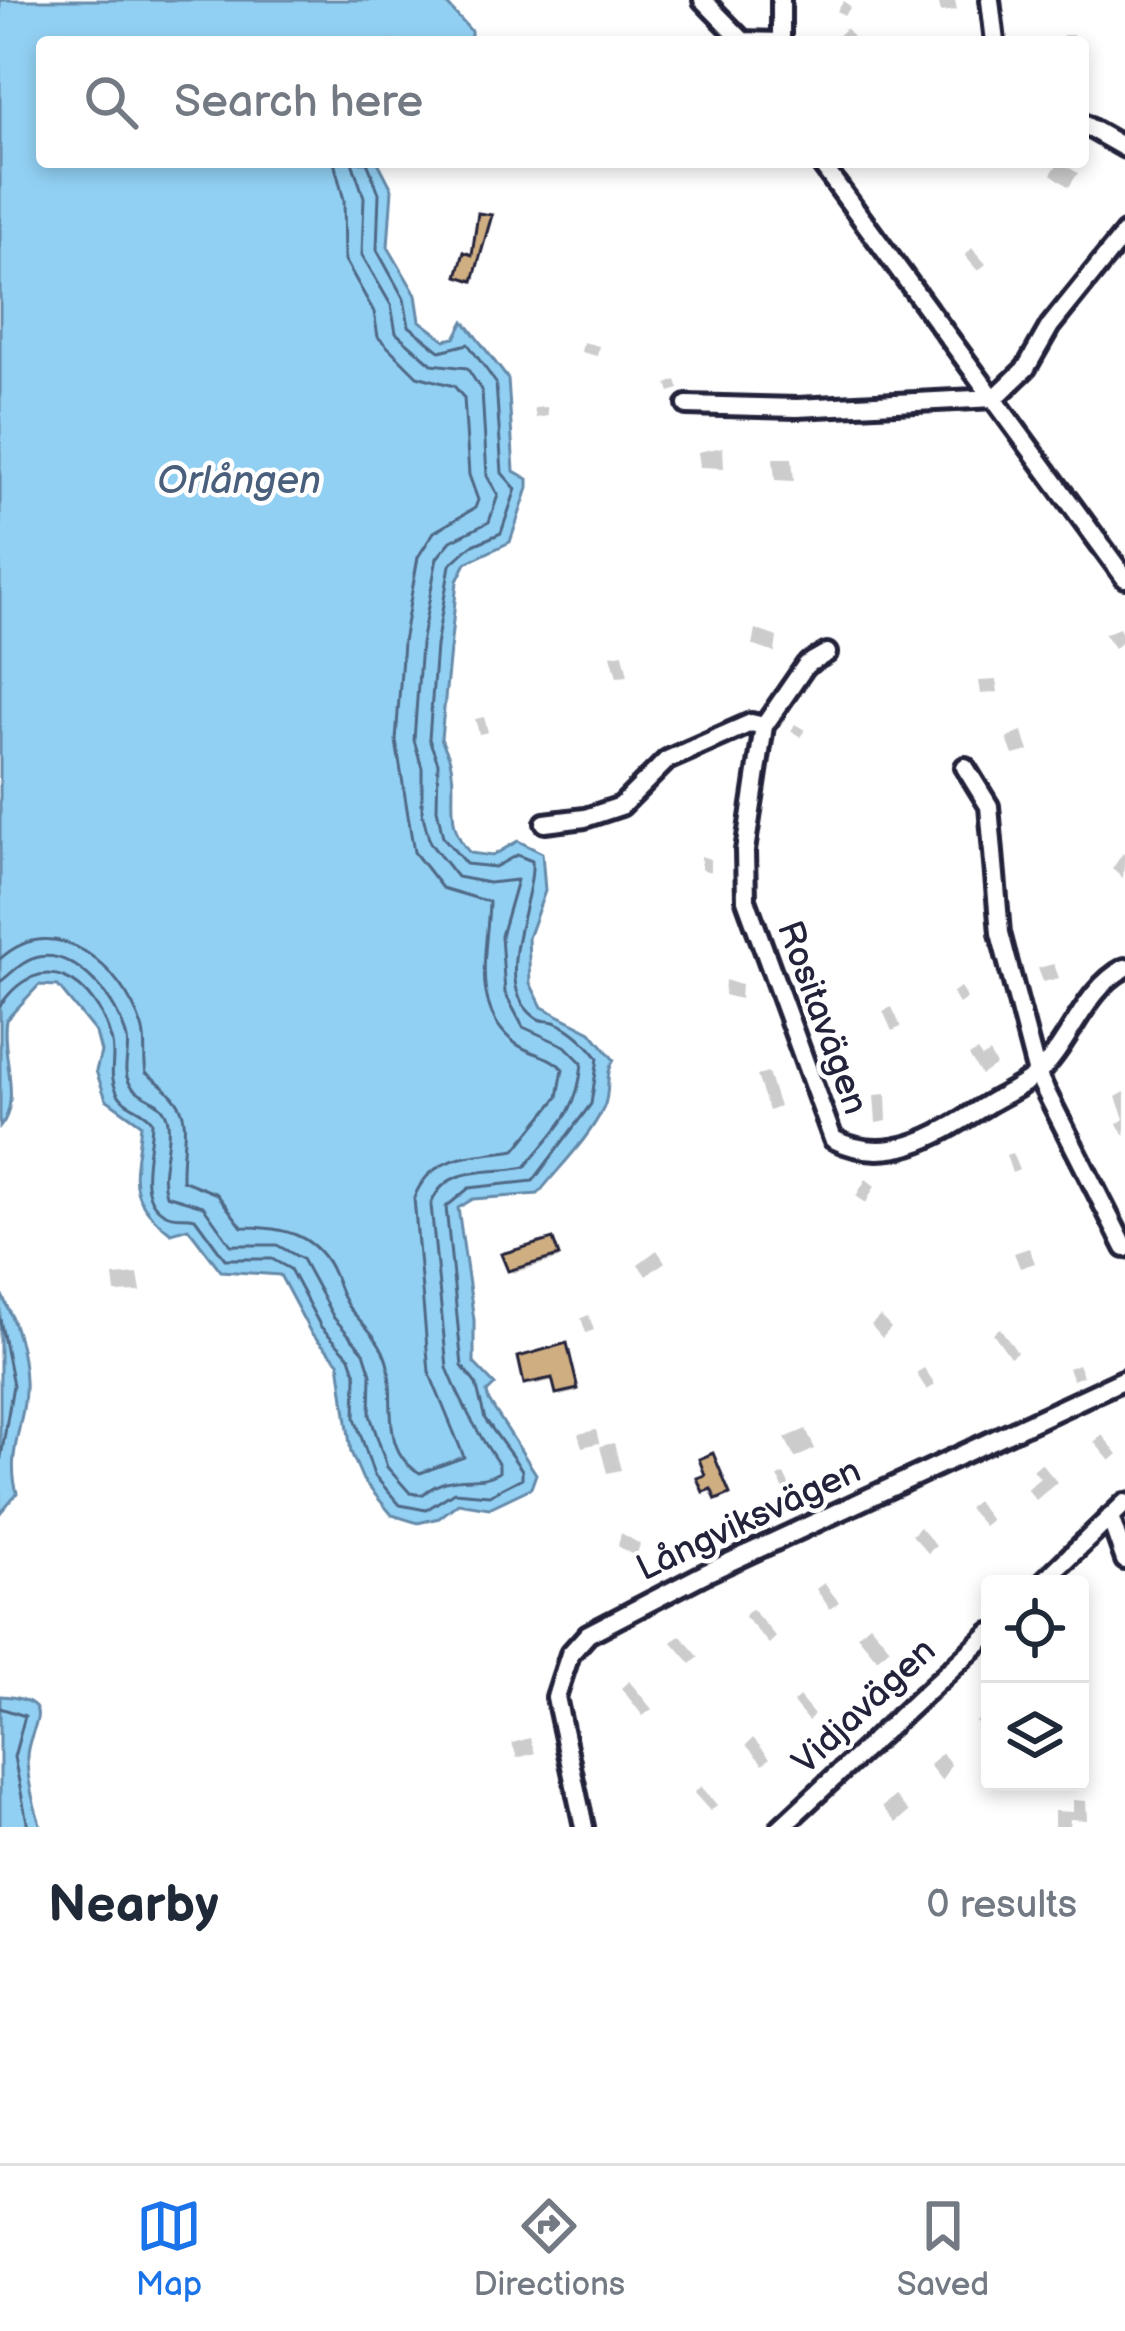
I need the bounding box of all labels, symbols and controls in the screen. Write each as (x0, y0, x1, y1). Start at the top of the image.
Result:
search box (36, 36, 1089, 168)
icon: search (78, 69, 144, 135)
text: Search here (174, 75, 423, 130)
water label: Orlången (157, 458, 321, 505)
street label: Rositavägen (767, 915, 876, 1120)
street label: Långviksvägen (630, 1450, 868, 1591)
map controls (981, 1575, 1089, 1791)
button: locate (981, 1575, 1089, 1683)
street label: Vidjavägen (784, 1630, 945, 1784)
button: layers (981, 1683, 1089, 1791)
text: Nearby (48, 1875, 219, 1936)
text: 0 results (926, 1882, 1077, 1929)
tab: Map (136, 2193, 202, 2305)
tab: Directions (473, 2193, 625, 2305)
tab: Saved (897, 2193, 989, 2305)

